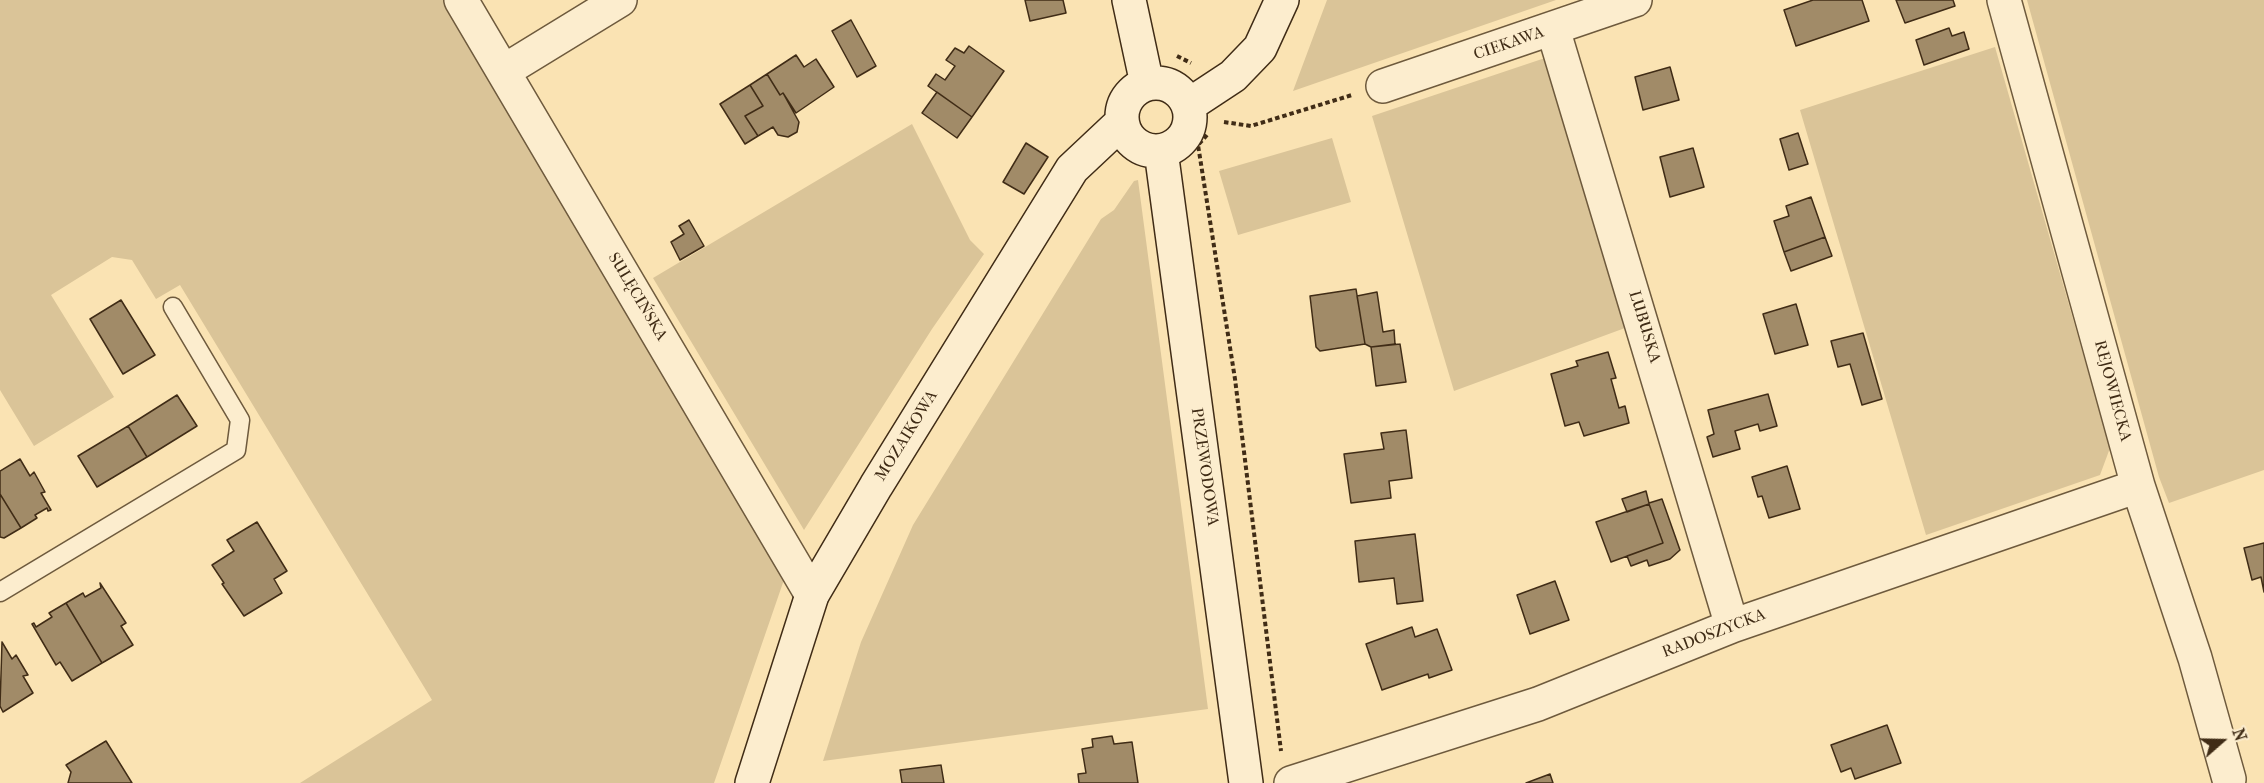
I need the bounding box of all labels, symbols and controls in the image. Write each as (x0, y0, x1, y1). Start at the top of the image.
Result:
street label: CIEKAWA (1471, 23, 1547, 65)
street label: SULĘCIŃSKA (603, 249, 671, 345)
street label: LUBUSKA (1624, 288, 1664, 366)
street label: REJOWIECKA (2089, 338, 2135, 444)
street label: MOZAIKOWA (872, 387, 942, 485)
street label: PRZEWODOWA (1186, 407, 1222, 527)
street label: RADOSZYCKA (1660, 605, 1768, 663)
north arrow (2192, 711, 2252, 771)
text: N (2228, 726, 2250, 744)

